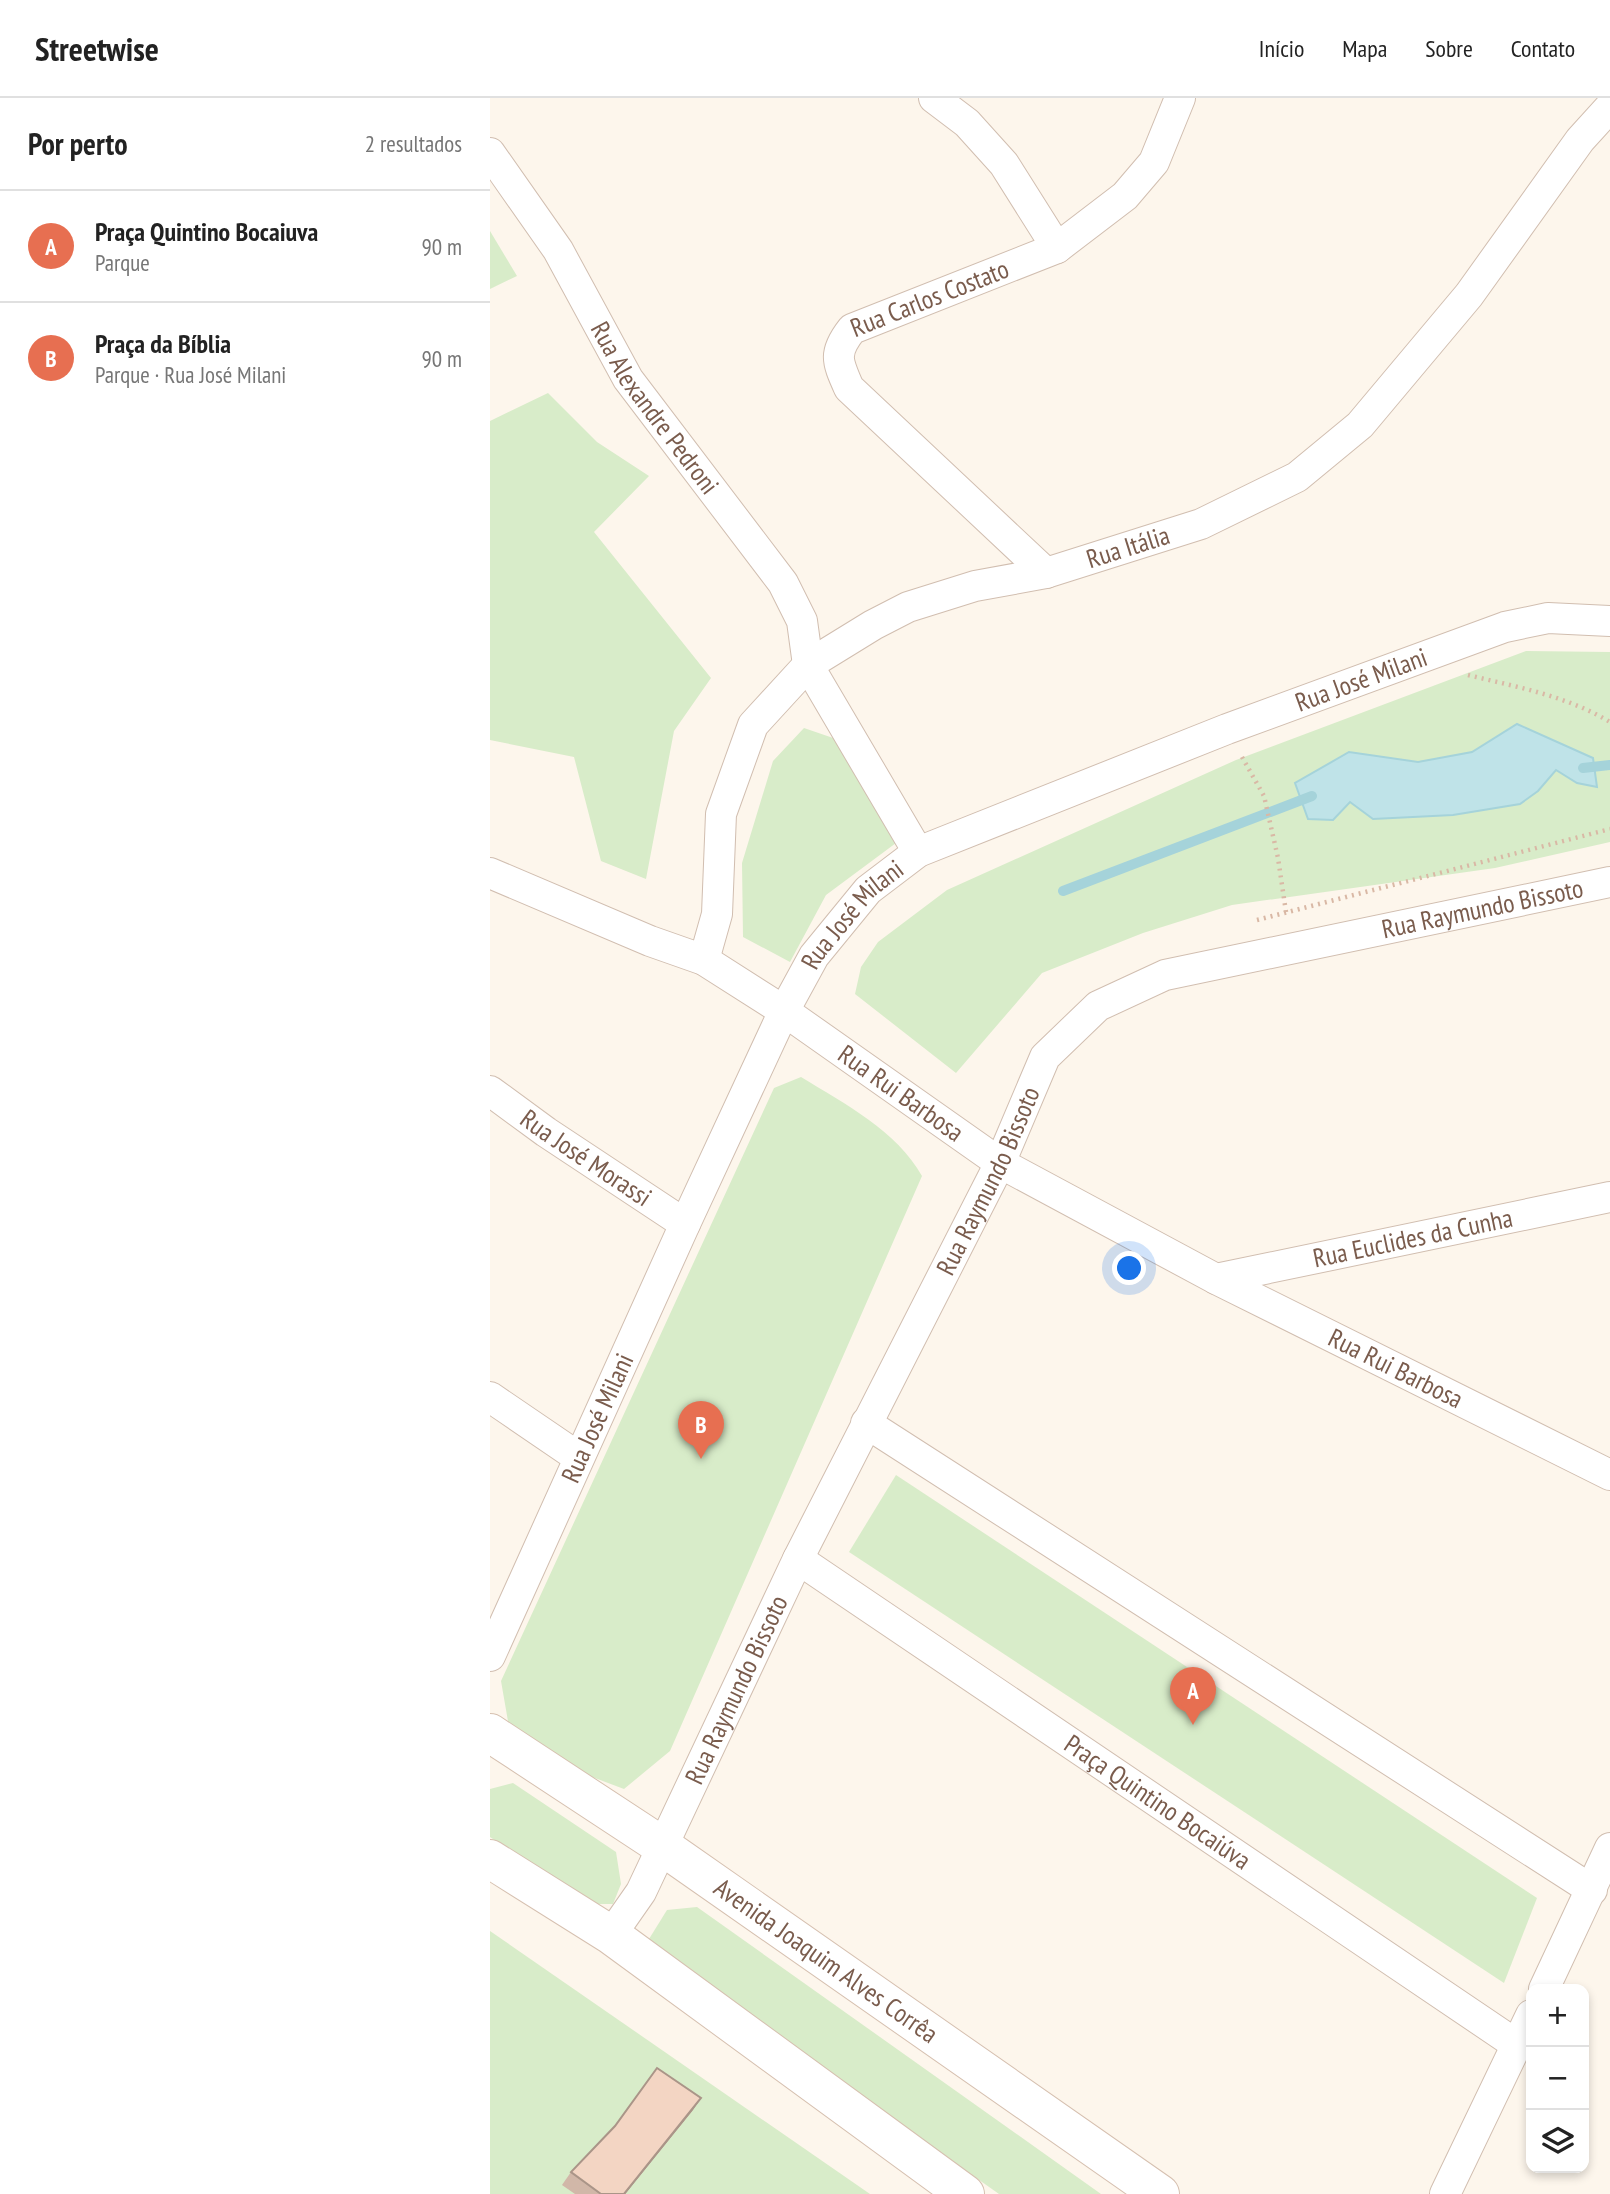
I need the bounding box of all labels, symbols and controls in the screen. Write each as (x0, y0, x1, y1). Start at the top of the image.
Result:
text: Streetwise (35, 27, 159, 70)
text: Início (1259, 33, 1304, 64)
text: Mapa (1342, 33, 1387, 64)
text: Sobre (1425, 33, 1473, 64)
text: Contato (1511, 33, 1575, 64)
text: Por perto (28, 124, 128, 163)
text: 2 resultados (365, 129, 462, 158)
text: Praça Quintino Bocaiuva (95, 215, 318, 248)
text: A (45, 232, 57, 261)
text: 90 m (421, 232, 462, 261)
text: Parque (95, 248, 150, 277)
street label: Rua Carlos Costato (846, 252, 1013, 344)
street label: Rua Alexandre Pedroni (584, 316, 726, 500)
text: Praça da Bíblia (95, 327, 231, 360)
text: B (45, 344, 57, 373)
text: 90 m (421, 344, 462, 373)
text: Parque · Rua José Milani (95, 360, 286, 389)
street label: Rua Itália (1082, 518, 1174, 575)
street label: Rua José Milani (1290, 640, 1431, 719)
street label: Rua José Milani (793, 852, 910, 975)
street label: Rua Raymundo Bissoto (1379, 871, 1586, 945)
street label: Rua Rui Barbosa (832, 1037, 971, 1148)
street label: Rua Raymundo Bissoto (929, 1081, 1047, 1280)
street label: Rua José Morassi (514, 1102, 658, 1213)
street label: Rua Euclides da Cunha (1310, 1201, 1515, 1274)
your location (1112, 1251, 1146, 1285)
street label: Rua Rui Barbosa (1323, 1321, 1469, 1415)
street label: Rua José Milani (553, 1348, 640, 1488)
pin: B (678, 1401, 724, 1459)
street label: Rua Raymundo Bissoto (677, 1590, 795, 1789)
pin: A (1170, 1667, 1216, 1725)
street label: Praça Quintino Bocaiúva (1058, 1727, 1257, 1876)
street label: Avenida Joaquim Alves Corrêa (708, 1871, 945, 2050)
map controls (1526, 1984, 1589, 2173)
button: + (1526, 1984, 1589, 2047)
button: − (1526, 2047, 1589, 2110)
button: layers (1526, 2110, 1589, 2173)

